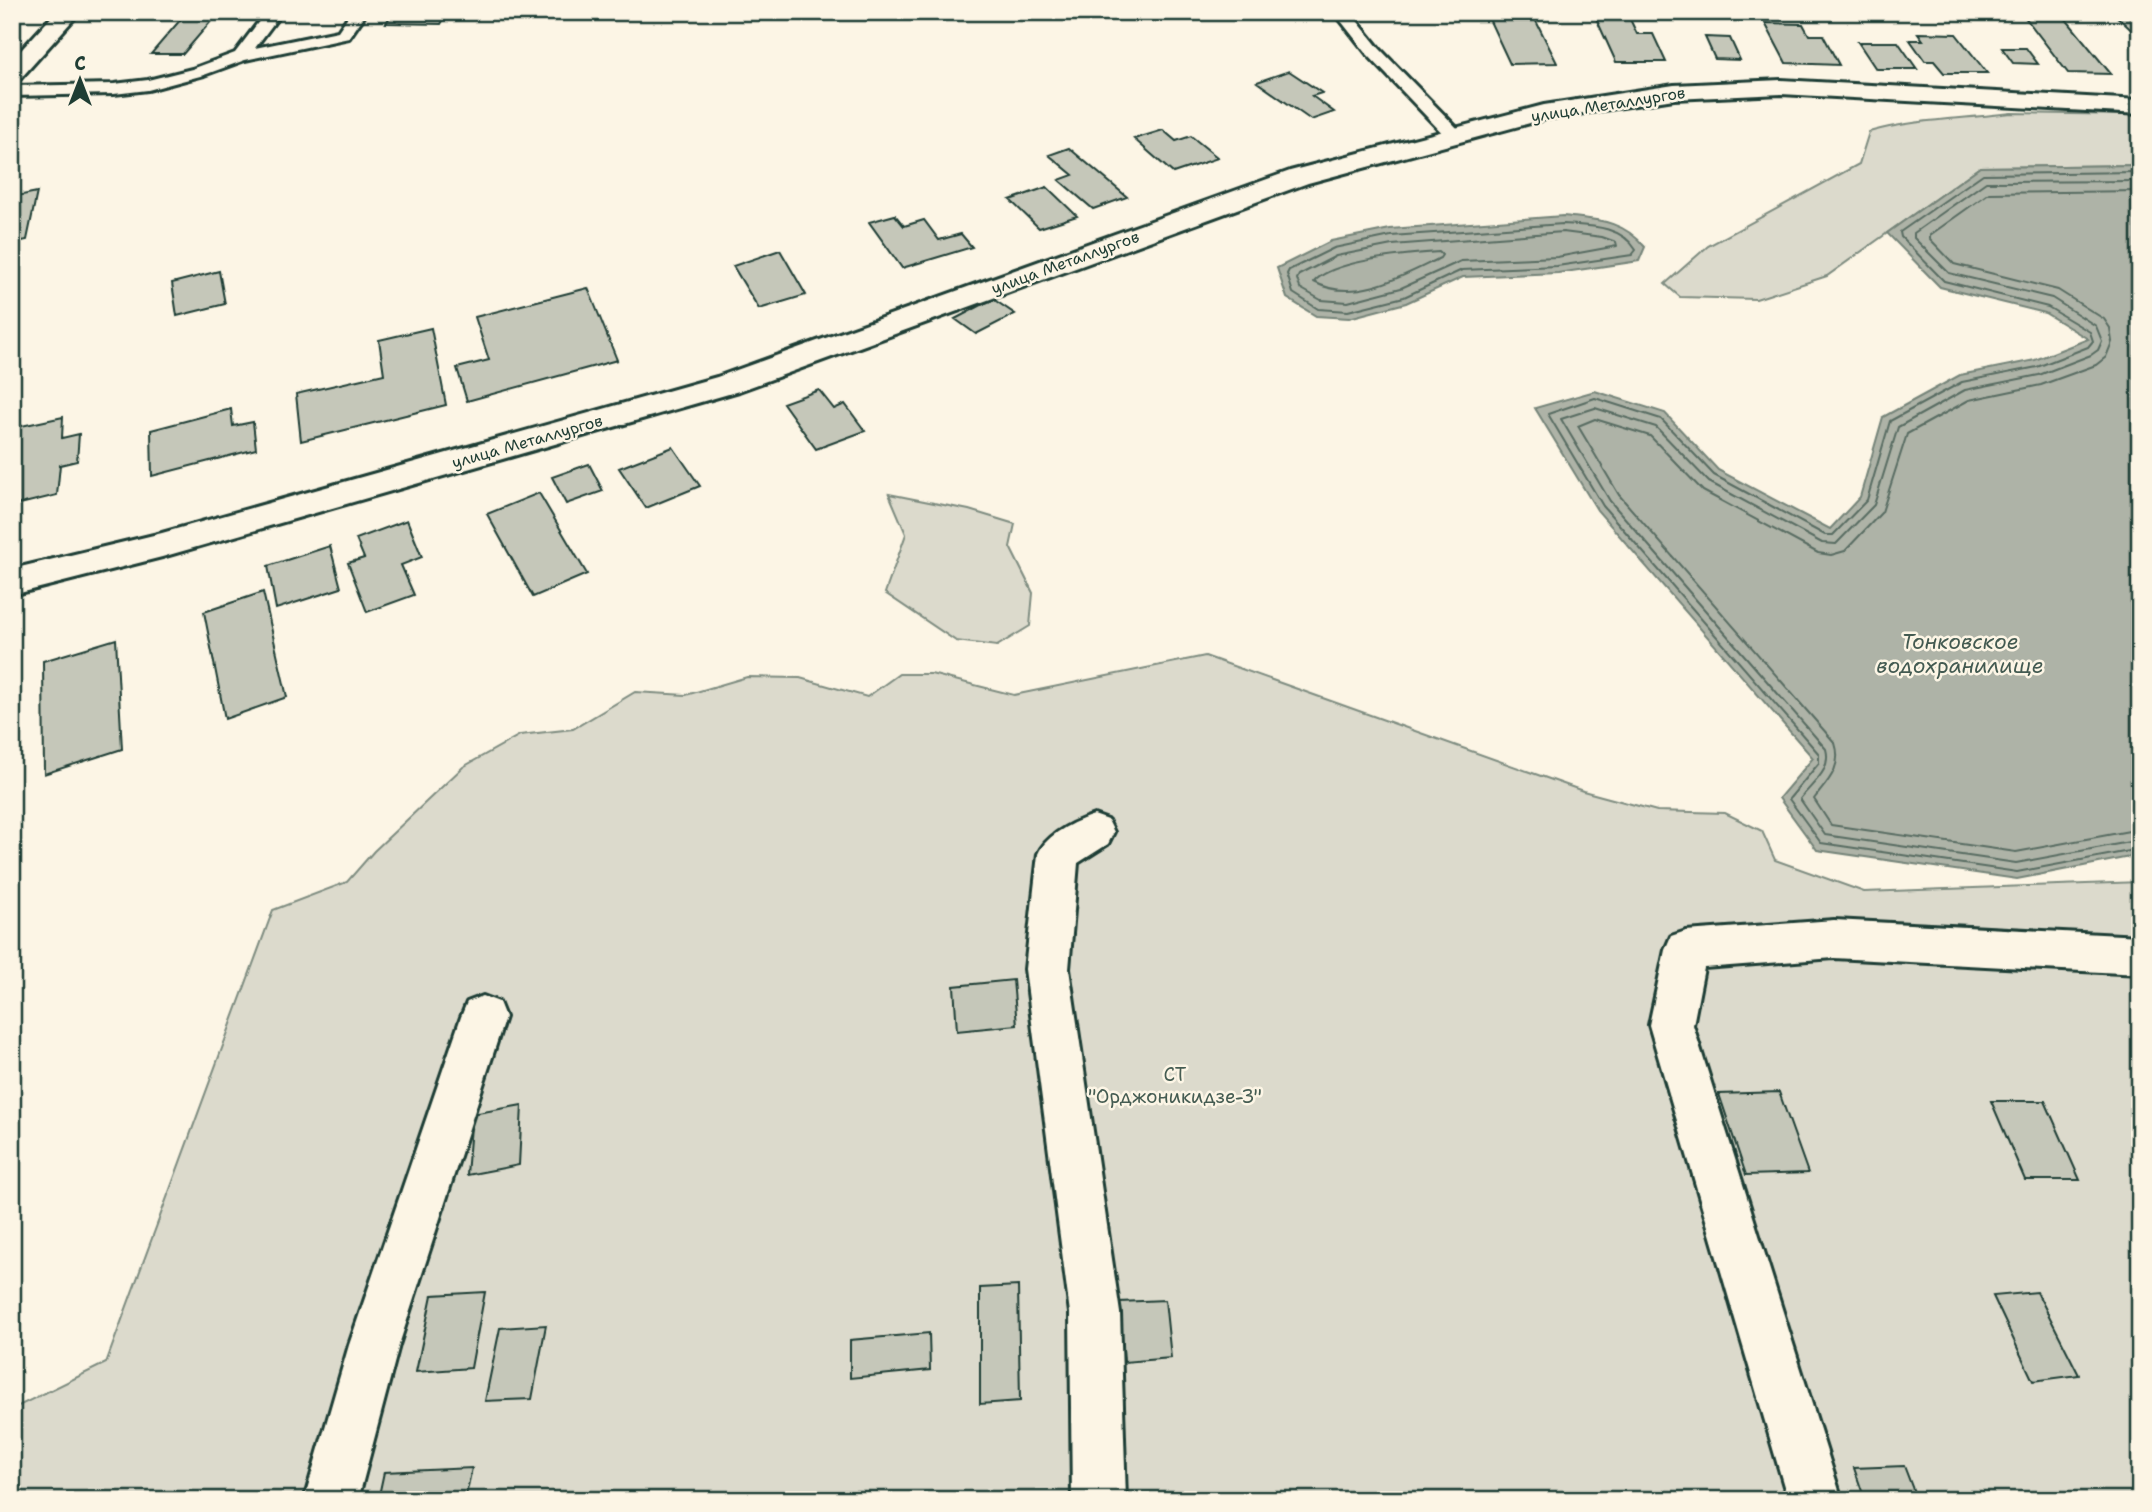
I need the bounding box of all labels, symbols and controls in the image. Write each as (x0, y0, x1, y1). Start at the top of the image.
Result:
north arrow (46, 46, 116, 116)
text: С (74, 51, 86, 76)
street label: улица Металлургов (1529, 82, 1687, 127)
street label: улица Металлургов (988, 226, 1142, 299)
street label: улица Металлургов (449, 410, 605, 473)
water label: Тонковское водохранилище (1876, 628, 2044, 680)
park label: СТ "Орджоникидзе-3" (1088, 1062, 1262, 1109)

